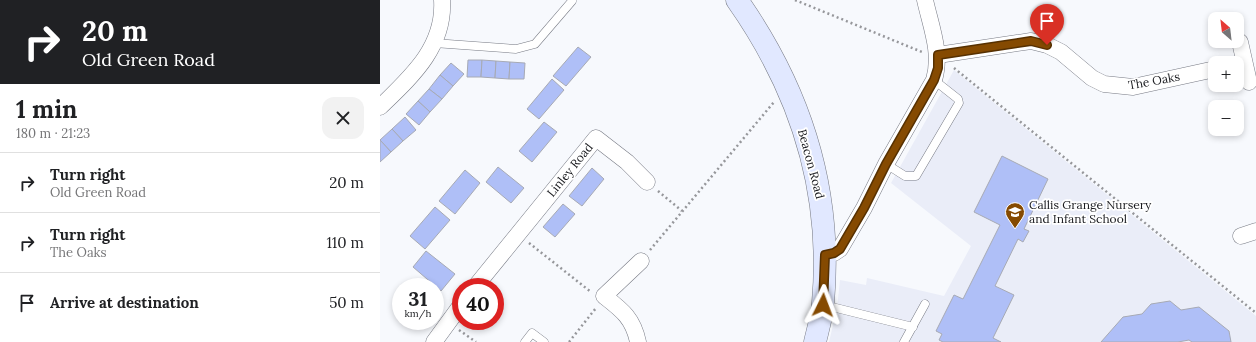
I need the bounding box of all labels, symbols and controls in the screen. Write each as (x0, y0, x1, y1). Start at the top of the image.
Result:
pin (1030, 4, 1064, 45)
icon: arrive (1036, 10, 1058, 32)
north arrow (1208, 12, 1244, 48)
map controls (1208, 12, 1244, 136)
text: 20 m (82, 13, 148, 49)
icon: right (16, 16, 68, 68)
text: Old Green Road (82, 48, 215, 71)
button: + (1208, 56, 1244, 92)
street label: The Oaks (1127, 69, 1181, 92)
text: 1 min (16, 94, 77, 125)
button: close (322, 97, 364, 139)
button: − (1208, 100, 1244, 136)
text: 180 m · 21:23 (16, 125, 90, 142)
street label: Beacon Road (795, 127, 828, 200)
street label: Linley Road (543, 140, 596, 200)
text: Turn right (50, 165, 126, 184)
icon: right (16, 172, 38, 194)
text: 20 m (329, 173, 364, 192)
text: Old Green Road (50, 184, 146, 201)
place label: Callis Grange Nursery and Infant School (1029, 197, 1152, 226)
school or university icon: Callis Grange Nursery and Infant School (1004, 201, 1026, 229)
text: Turn right (50, 225, 126, 244)
icon: right (16, 232, 38, 254)
text: 110 m (326, 233, 364, 252)
text: The Oaks (50, 244, 107, 261)
speed limit sign: 40 (452, 278, 504, 330)
position arrow (802, 284, 844, 326)
text: 31 (408, 286, 428, 311)
icon: arrive (16, 292, 38, 314)
text: Arrive at destination (50, 293, 199, 312)
text: 50 m (329, 293, 364, 312)
text: km/h (404, 307, 432, 320)

